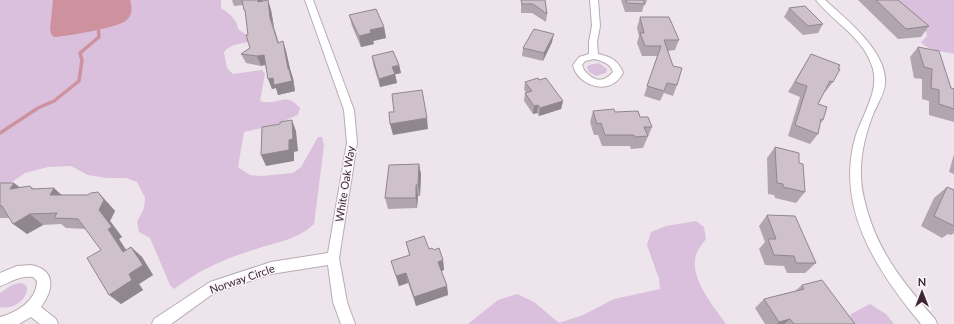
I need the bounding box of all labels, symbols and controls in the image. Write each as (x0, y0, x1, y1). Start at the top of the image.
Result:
street label: White Oak Way (332, 145, 357, 223)
street label: Norway Circle (208, 261, 276, 296)
north arrow (902, 272, 942, 312)
text: N (918, 275, 926, 288)

